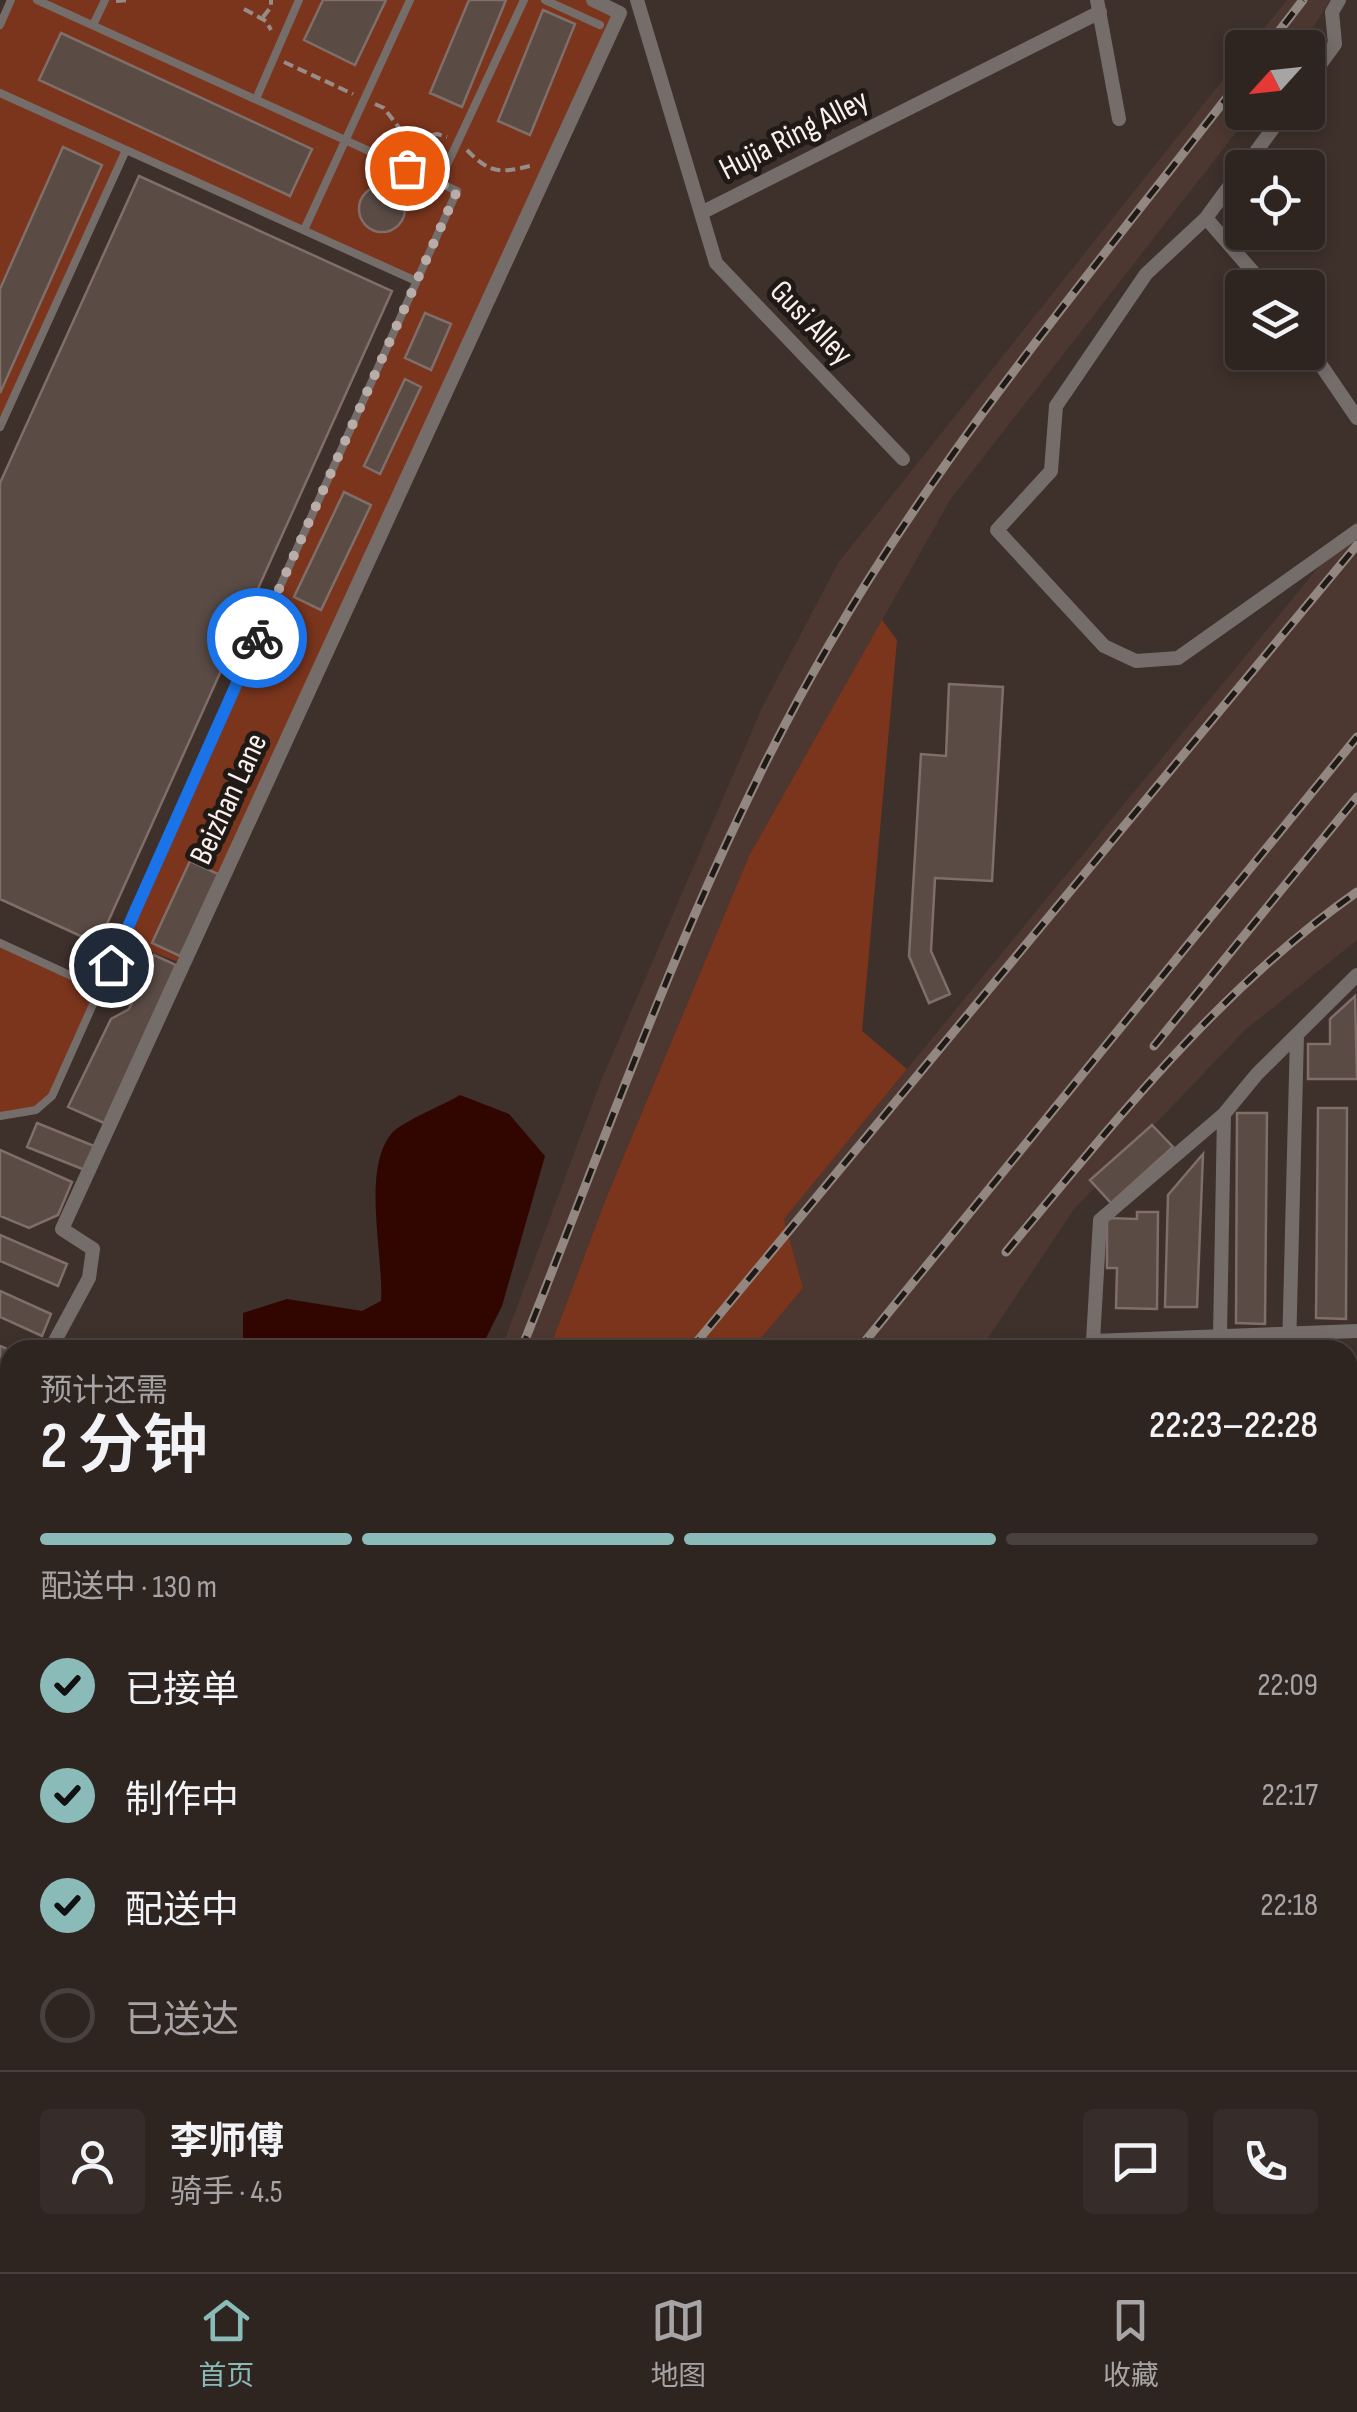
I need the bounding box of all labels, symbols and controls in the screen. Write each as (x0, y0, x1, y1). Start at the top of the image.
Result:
north arrow (1225, 30, 1325, 130)
map controls (1225, 30, 1325, 370)
street label: Hujia Ring Alley (713, 81, 875, 189)
pin (365, 126, 450, 211)
icon: bag (380, 141, 435, 196)
button: locate (1225, 150, 1325, 250)
button: layers (1225, 270, 1325, 370)
street label: Gusi Alley (761, 272, 861, 374)
courier (207, 588, 307, 688)
icon: bike (230, 611, 285, 666)
street label: Beizhan Lane (182, 727, 276, 871)
pin (69, 923, 154, 1008)
icon: home (84, 938, 139, 993)
text: 预计还需 (40, 1372, 168, 1411)
text: 22:23–22:28 (1149, 1403, 1318, 1448)
text: 2 分钟 (40, 1409, 208, 1487)
text: 配送中 · 130 m (40, 1568, 217, 1607)
icon: check (40, 1658, 95, 1713)
text: 22:09 (1257, 1666, 1318, 1705)
text: 已接单 (125, 1668, 239, 1713)
icon: check (40, 1768, 95, 1823)
text: 22:17 (1262, 1776, 1318, 1815)
text: 制作中 (125, 1778, 239, 1823)
icon: check (40, 1878, 95, 1933)
text: 22:18 (1260, 1886, 1318, 1925)
text: 配送中 (125, 1888, 239, 1933)
text: 已送达 (125, 1998, 239, 2043)
button: person (40, 2109, 145, 2214)
button: chat (1083, 2109, 1188, 2214)
button: phone (1213, 2109, 1318, 2214)
text: 李师傅 (170, 2120, 284, 2165)
text: 骑手 · 4.5 (170, 2173, 283, 2212)
tab: 首页 (198, 2293, 254, 2393)
tab: 地图 (650, 2293, 707, 2393)
tab: 收藏 (1103, 2293, 1159, 2393)

